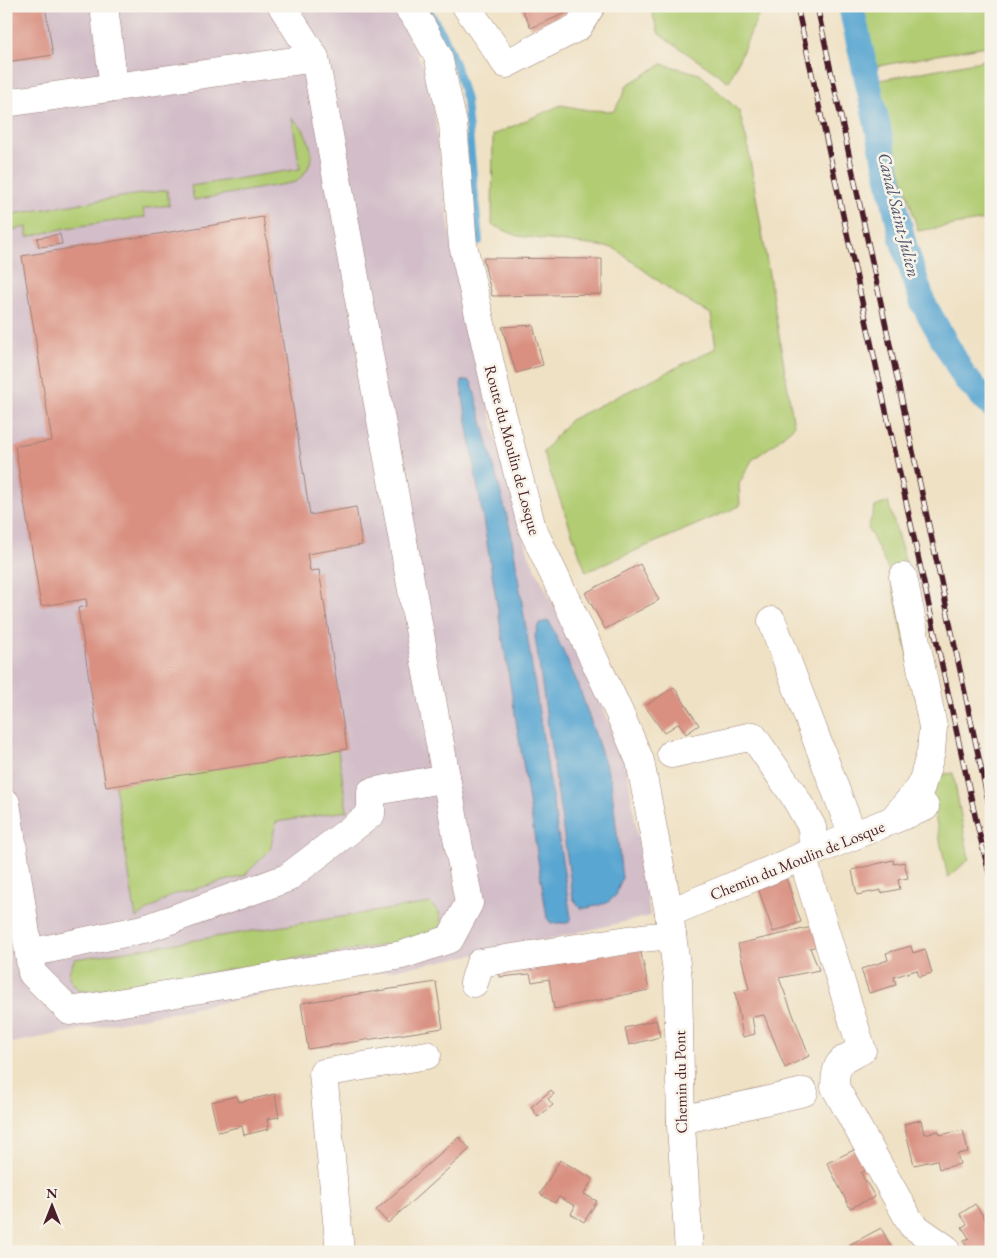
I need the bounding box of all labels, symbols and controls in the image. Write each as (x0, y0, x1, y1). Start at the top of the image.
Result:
water label: Canal Saint-Julien (873, 150, 926, 280)
street label: Route du Moulin de Losque (480, 363, 545, 537)
street label: Chemin du Moulin de Losque (707, 816, 888, 905)
street label: Chemin du Pont (669, 1030, 692, 1134)
north arrow (28, 1180, 78, 1230)
text: N (46, 1184, 58, 1202)

